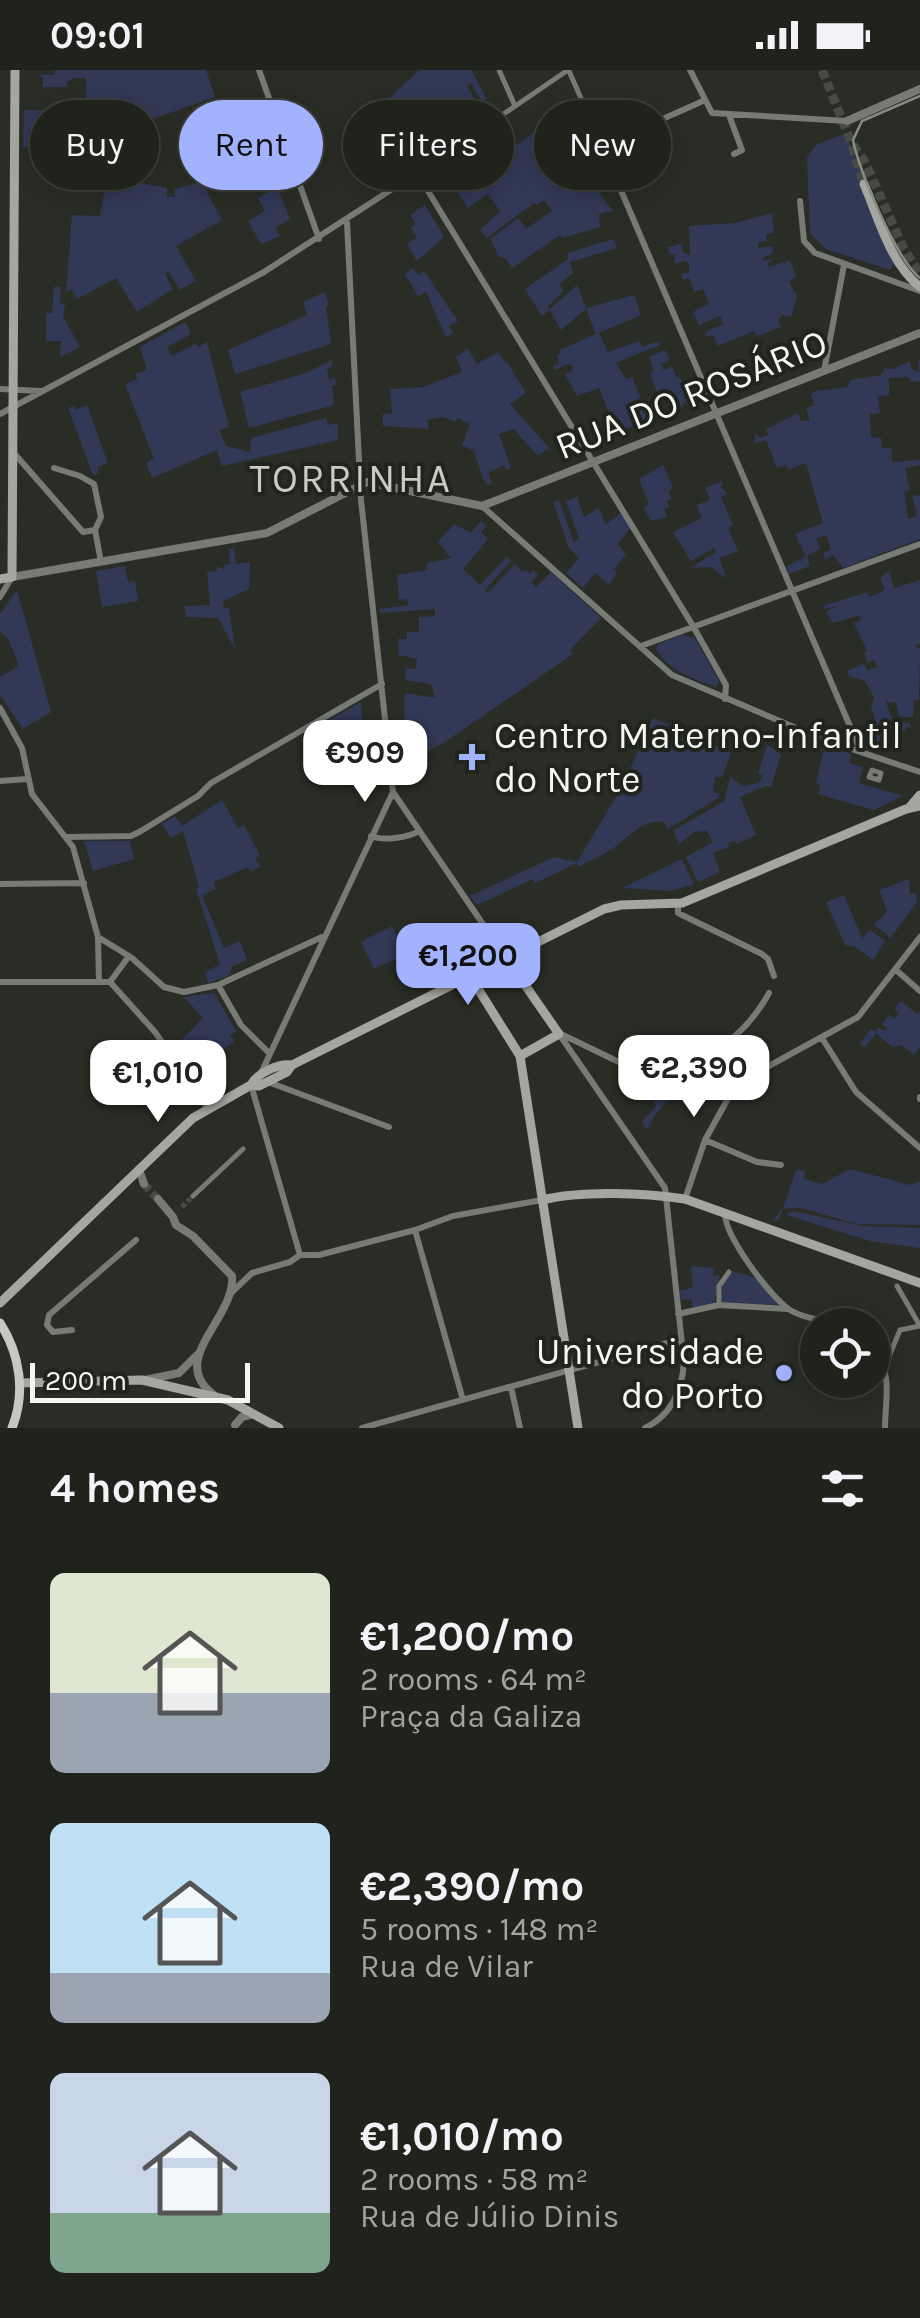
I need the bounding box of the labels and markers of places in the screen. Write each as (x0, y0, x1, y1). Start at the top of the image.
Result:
place label: Centro Materno-Infantil do Norte (494, 713, 902, 802)
pin: €909 (306, 720, 424, 805)
marker: Centro Materno-Infantil do Norte (459, 744, 485, 770)
pin: €1,200 (387, 923, 549, 1008)
pin: €2,390 (613, 1035, 775, 1120)
pin: €1,010 (77, 1040, 239, 1125)
place label: Universidade do Porto (536, 1329, 764, 1418)
marker: Universidade do Porto (773, 1362, 795, 1384)

